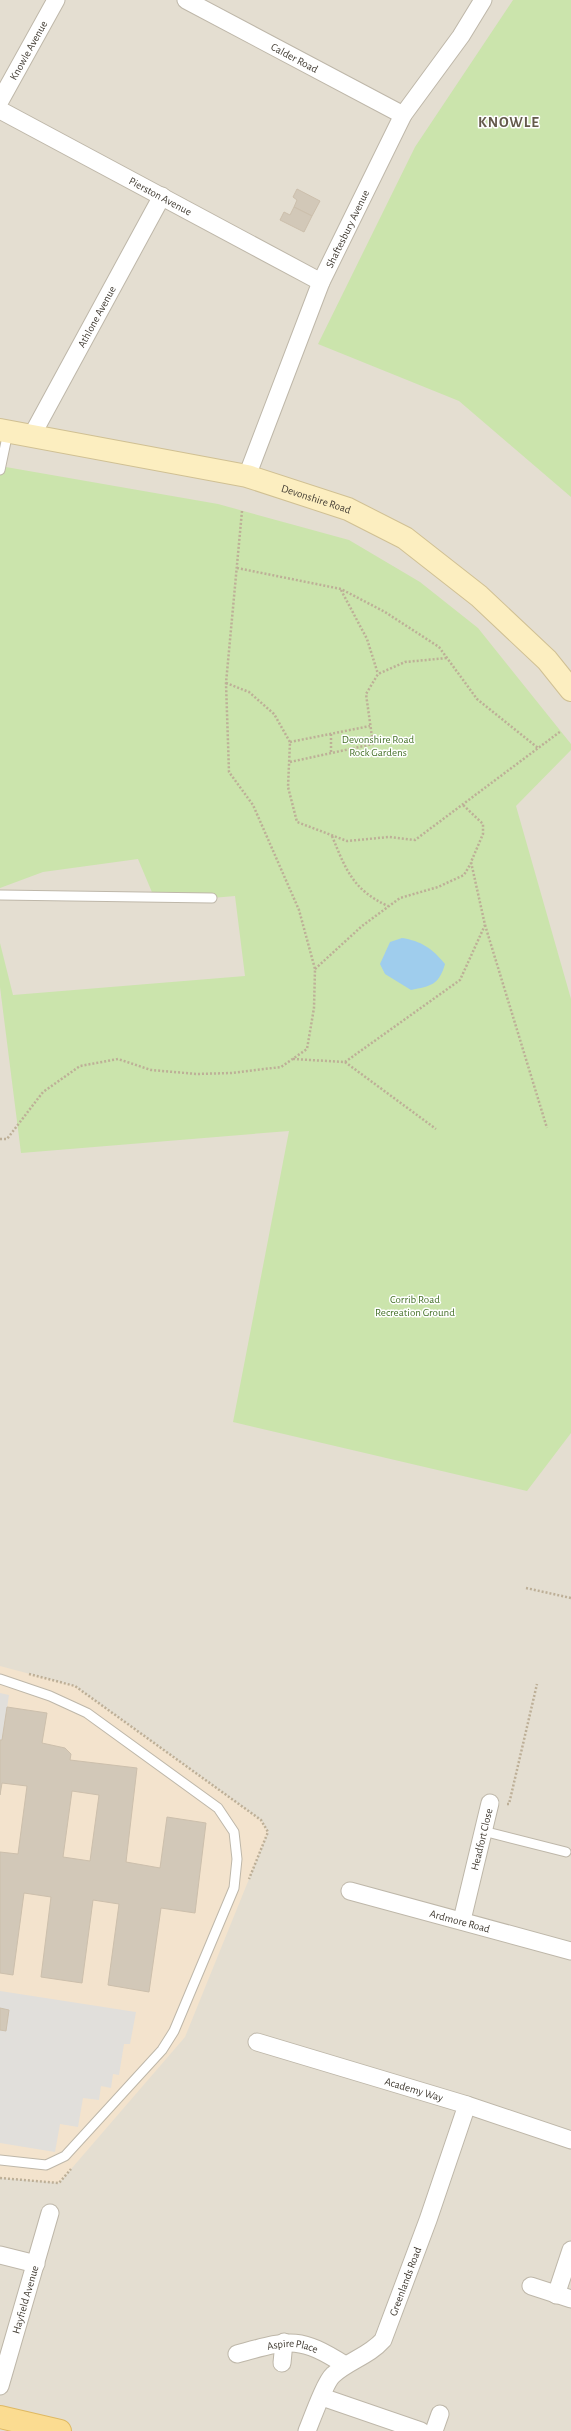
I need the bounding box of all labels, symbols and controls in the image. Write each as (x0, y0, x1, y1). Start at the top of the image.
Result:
street label: Knowle Avenue (7, 19, 49, 82)
street label: Calder Road (269, 41, 320, 75)
district label: KNOWLE (478, 115, 540, 130)
street label: Pierston Avenue (127, 175, 194, 217)
street label: Shaftesbury Avenue (323, 188, 371, 269)
street label: Athlone Avenue (75, 284, 118, 349)
street label: Devonshire Road (280, 482, 353, 515)
park label: Devonshire Road Rock Gardens (342, 734, 415, 758)
park label: Corrib Road Recreation Ground (375, 1294, 455, 1318)
street label: Headfort Close (469, 1807, 494, 1871)
street label: Ardmore Road (429, 1907, 492, 1934)
street label: Academy Way (384, 2075, 445, 2103)
street label: Greenlands Road (387, 2245, 423, 2317)
street label: Hayfield Avenue (10, 2264, 40, 2335)
street label: Aspire Place (266, 2337, 320, 2355)

